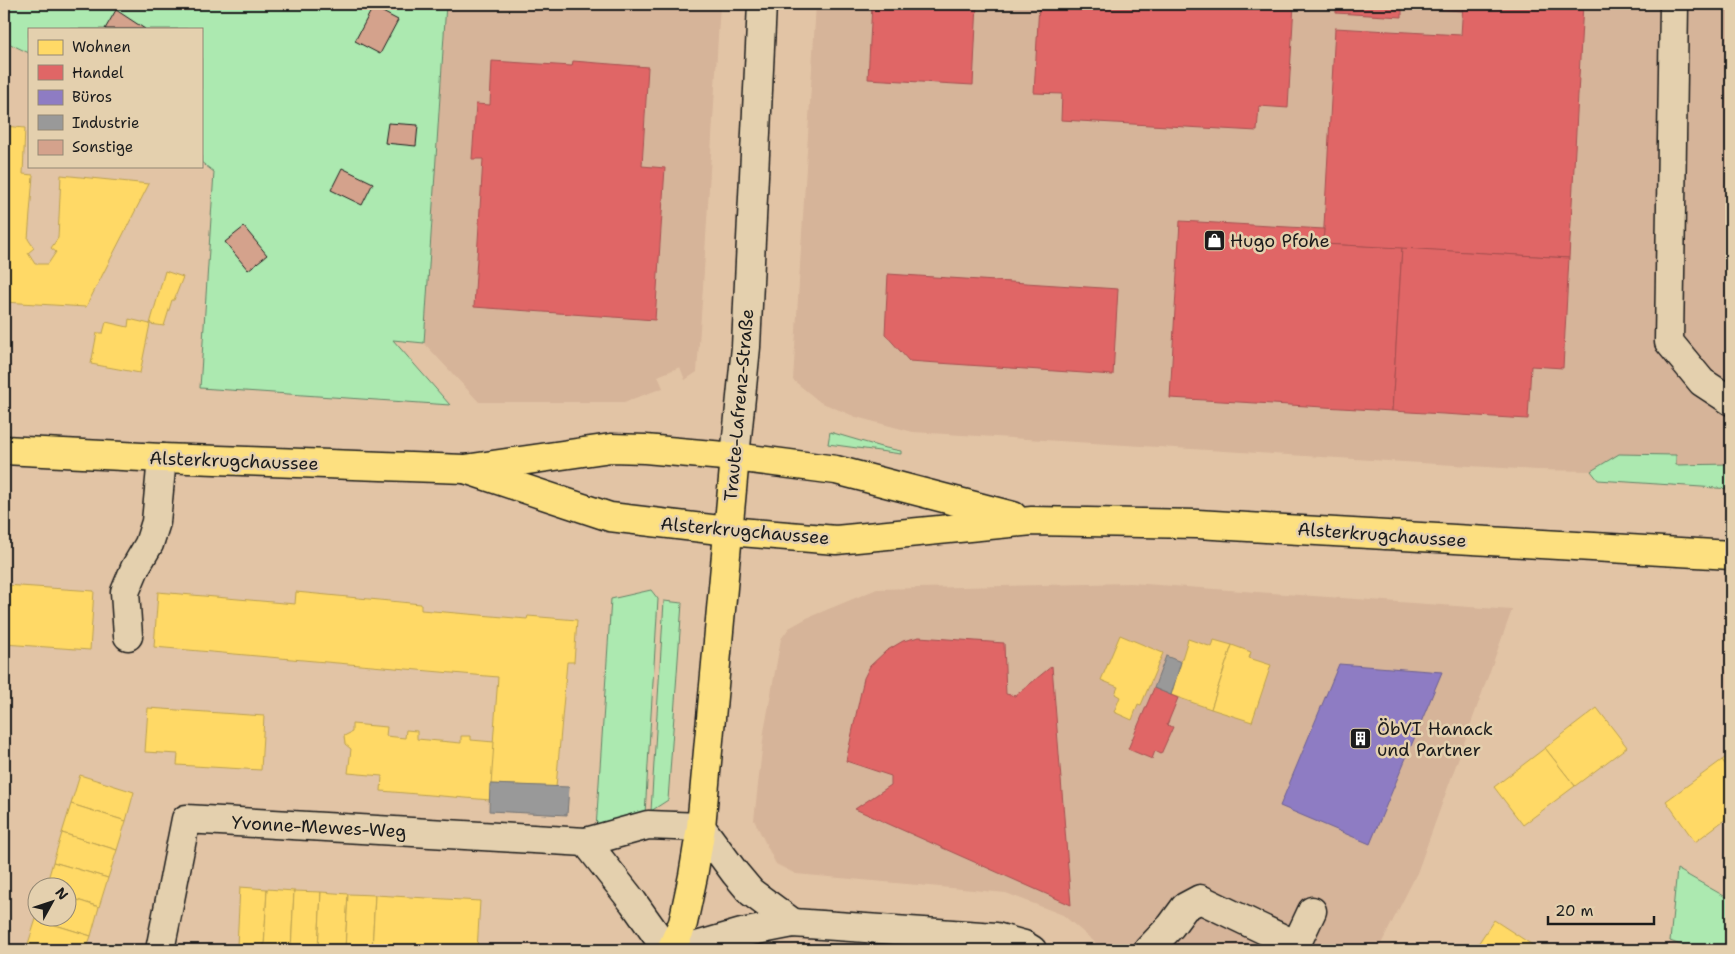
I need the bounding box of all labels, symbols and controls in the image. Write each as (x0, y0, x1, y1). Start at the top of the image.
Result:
legend (28, 28, 202, 168)
text: Wohnen (72, 37, 131, 57)
text: Handel (72, 63, 124, 83)
text: Büros (72, 87, 112, 107)
text: Industrie (72, 113, 139, 133)
text: Sonstige (72, 137, 133, 157)
shop icon: Hugo Pfohe (1202, 229, 1226, 253)
place label: Hugo Pfohe (1230, 229, 1330, 253)
street label: Traute-Lafrenz-Straße (719, 308, 759, 502)
street label: Alsterkrugchaussee (149, 446, 319, 476)
street label: Alsterkrugchaussee (659, 512, 831, 550)
street label: Alsterkrugchaussee (1297, 517, 1467, 553)
place label: ÖbVI Hanack und Partner (1377, 717, 1493, 762)
building icon: ÖbVI Hanack und Partner (1349, 727, 1373, 751)
street label: Yvonne-Mewes-Weg (231, 810, 407, 844)
north arrow (28, 876, 78, 926)
text: N (51, 884, 72, 904)
scale bar (1548, 894, 1654, 926)
text: 20 m (1555, 901, 1594, 921)

